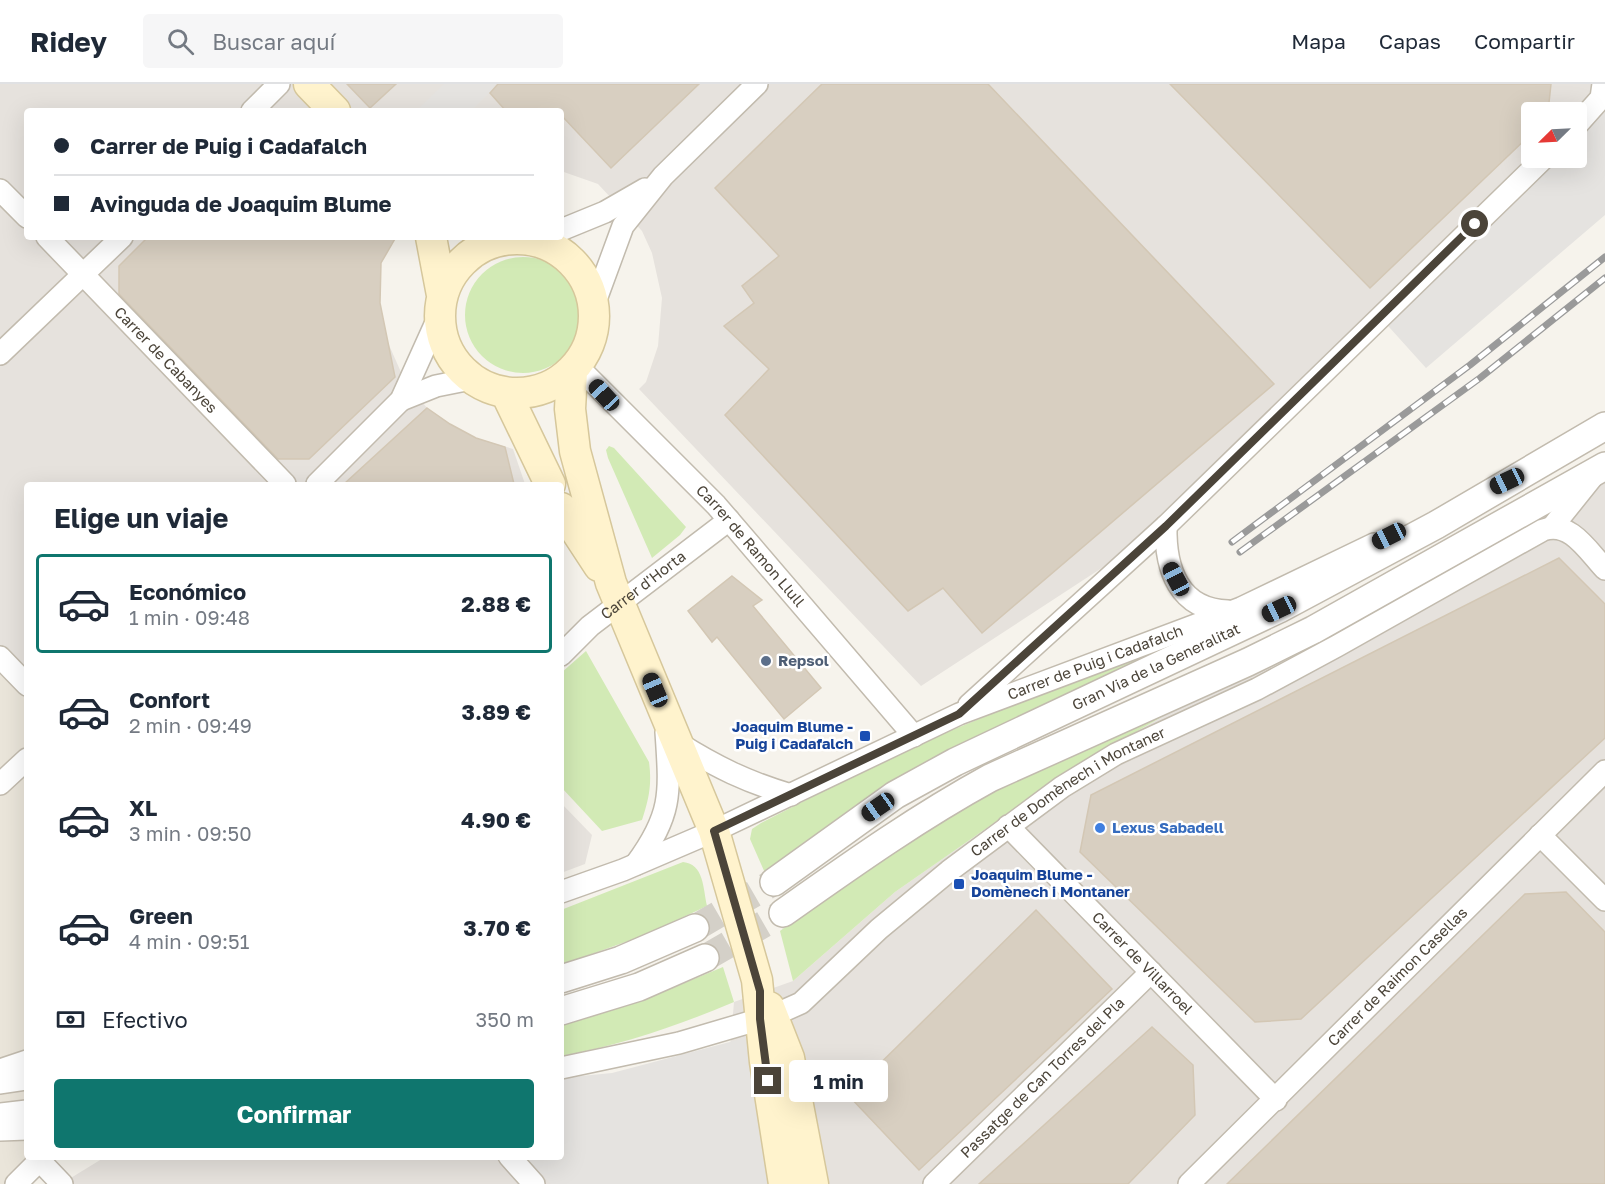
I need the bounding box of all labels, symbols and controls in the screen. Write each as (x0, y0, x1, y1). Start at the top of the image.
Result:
search box (143, 14, 563, 68)
text: Ridey (30, 25, 107, 58)
icon: search (164, 25, 197, 58)
text: Buscar aquí (212, 28, 336, 55)
text: Mapa (1291, 28, 1346, 54)
text: Capas (1379, 28, 1441, 54)
text: Compartir (1474, 28, 1575, 54)
north arrow (1521, 102, 1587, 168)
map controls (1521, 102, 1587, 168)
text: Carrer de Puig i Cadafalch (90, 132, 367, 159)
text: Avinguda de Joaquim Blume (90, 190, 391, 217)
route start (1461, 210, 1488, 237)
street label: Carrer de Cabanyes (111, 303, 222, 416)
car (585, 376, 623, 414)
car (1487, 465, 1527, 497)
street label: Carrer de Ramon Llull (693, 481, 809, 610)
text: Elige un viaje (54, 502, 228, 534)
car (1369, 520, 1409, 552)
street label: Carrer d'Horta (597, 546, 689, 623)
car (1160, 559, 1192, 599)
icon: car (57, 577, 111, 631)
text: Económico (129, 578, 246, 605)
text: 2.88 € (461, 590, 531, 617)
car (1259, 593, 1299, 625)
text: 1 min · 09:48 (129, 605, 250, 629)
street label: Gran Via de la Generalitat (1069, 619, 1243, 713)
street label: Carrer de Puig i Cadafalch (1005, 621, 1185, 703)
place label: Repsol (778, 651, 829, 669)
marker: Repsol (759, 654, 773, 668)
car (640, 670, 670, 710)
icon: car (57, 685, 111, 739)
text: Confort (129, 686, 210, 713)
text: 3.89 € (461, 698, 531, 725)
text: 2 min · 09:49 (129, 713, 252, 737)
place label: Joaquim Blume - Puig i Cadafalch (732, 717, 853, 752)
street label: Carrer de Domènech i Montaner (967, 723, 1168, 860)
marker: Joaquim Blume - Puig i Cadafalch (858, 729, 872, 743)
car (858, 789, 898, 825)
icon: car (57, 793, 111, 847)
text: XL (129, 794, 157, 821)
text: 4.90 € (461, 806, 531, 833)
place label: Lexus Sabadell (1112, 818, 1224, 836)
text: 3 min · 09:50 (129, 821, 252, 845)
marker: Lexus Sabadell (1093, 821, 1107, 835)
place label: Joaquim Blume - Domènech i Montaner (971, 865, 1130, 900)
marker: Joaquim Blume - Domènech i Montaner (952, 877, 966, 891)
icon: car (57, 901, 111, 955)
text: Green (129, 902, 193, 929)
street label: Carrer de Raimon Casellas (1323, 903, 1471, 1049)
street label: Carrer de Villarroel (1089, 907, 1197, 1018)
text: 3.70 € (463, 914, 531, 941)
text: 4 min · 09:51 (129, 929, 249, 953)
street label: Passatge de Can Torres del Pla (956, 993, 1128, 1161)
icon: cash (54, 1003, 87, 1036)
text: Efectivo (102, 1006, 188, 1033)
text: 350 m (476, 1007, 534, 1031)
callout: 1 min (789, 1060, 888, 1102)
route end (754, 1067, 781, 1094)
text: 1 min (813, 1069, 864, 1093)
button: Confirmar (54, 1079, 534, 1148)

